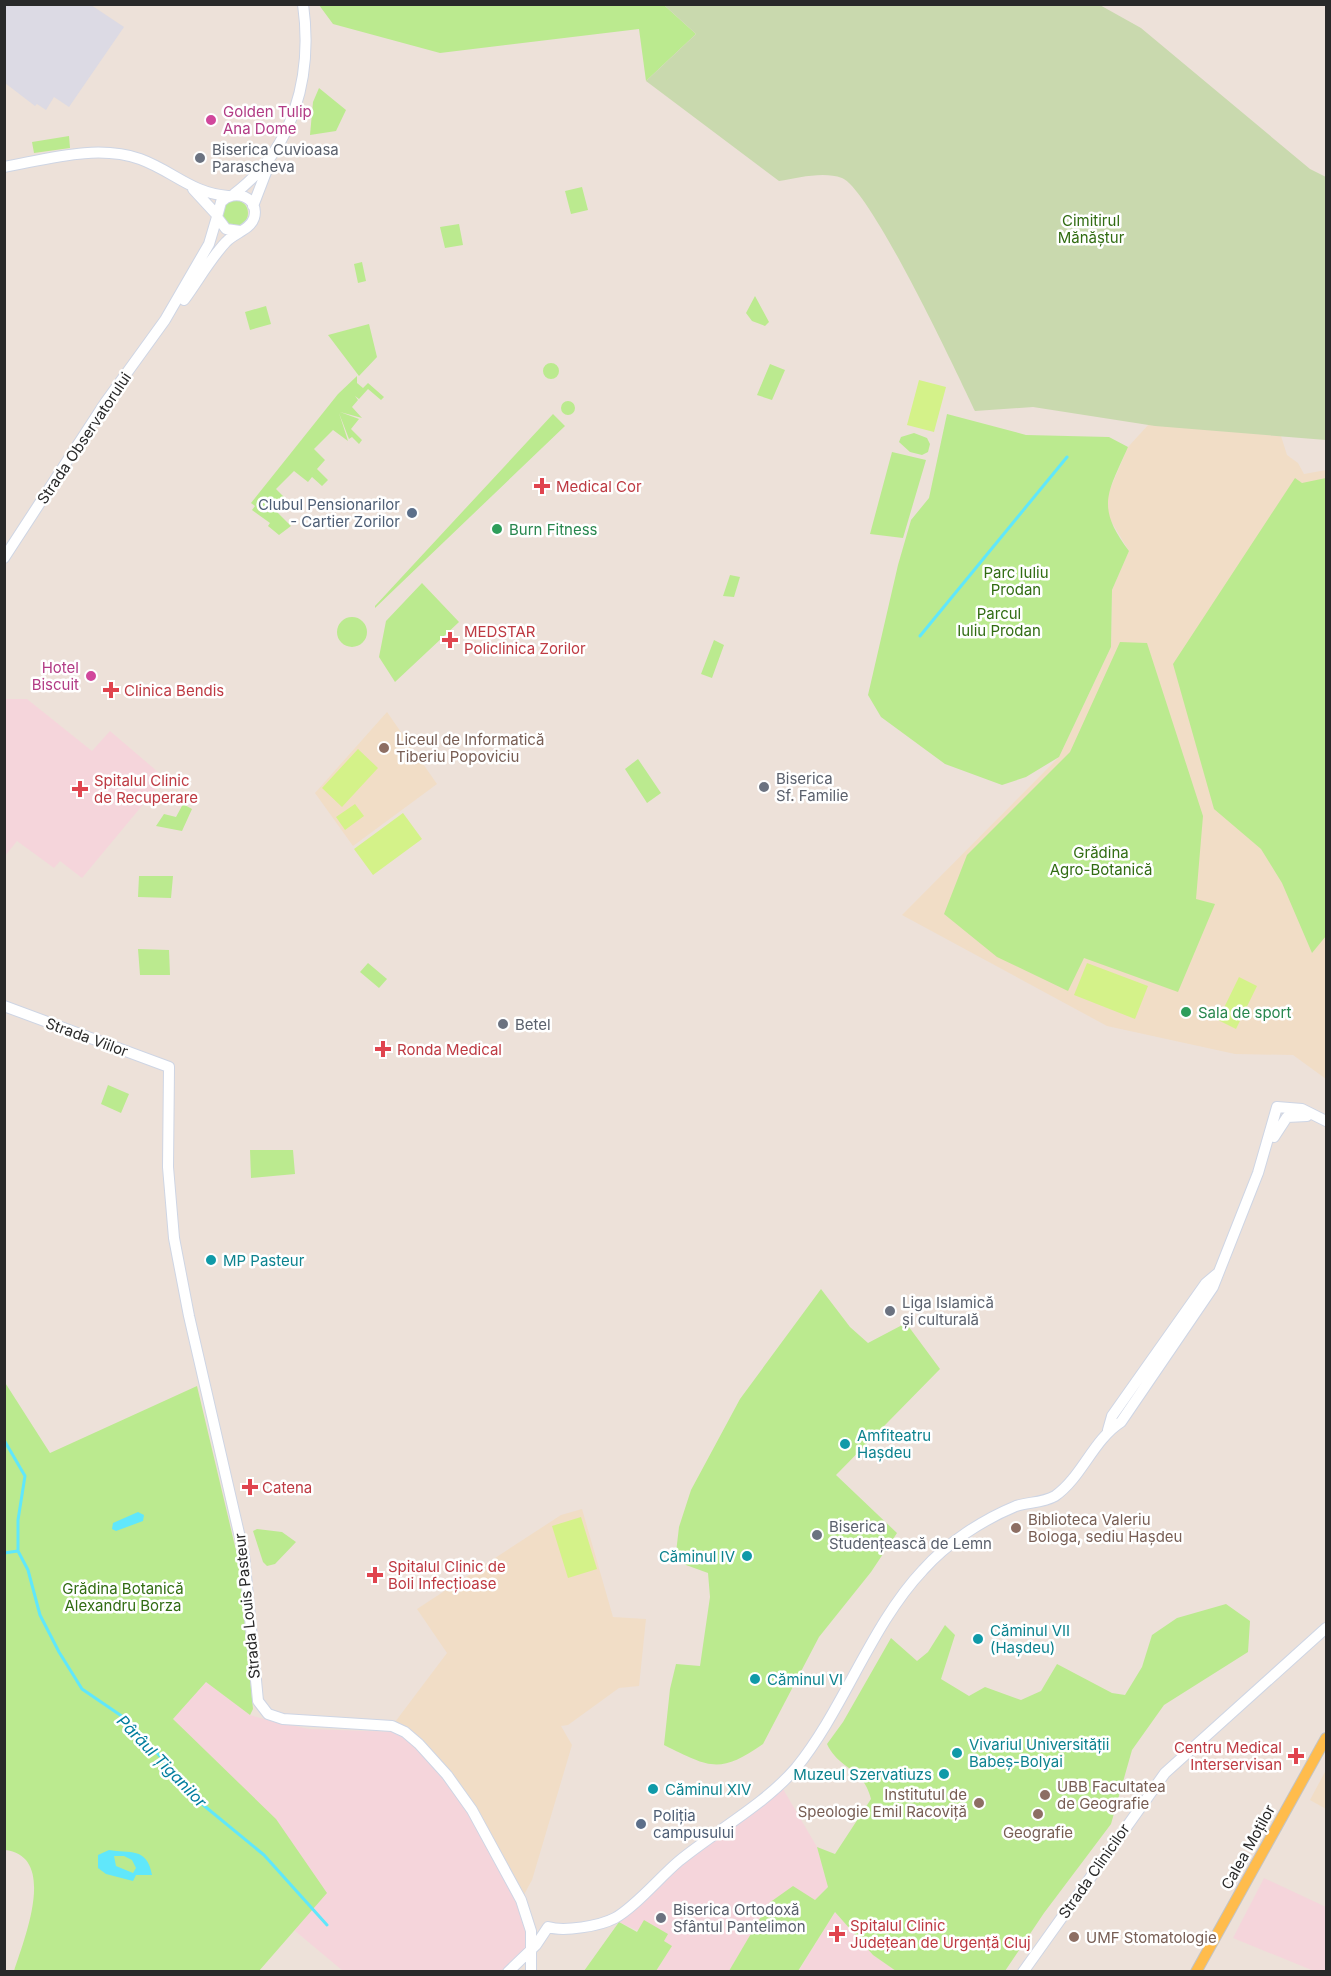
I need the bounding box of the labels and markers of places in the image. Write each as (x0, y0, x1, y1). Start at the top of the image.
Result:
place label: Golden Tulip Ana Dome (223, 102, 312, 138)
marker: Golden Tulip Ana Dome (204, 113, 218, 127)
place label: Biserica Cuvioasa Parascheva (212, 140, 339, 176)
marker: Biserica Cuvioasa Parascheva (193, 151, 207, 165)
marker: Medical Cor (533, 477, 551, 495)
place label: Medical Cor (556, 477, 642, 496)
place label: Clubul Pensionarilor - Cartier Zorilor (258, 495, 400, 531)
marker: Clubul Pensionarilor - Cartier Zorilor (405, 506, 419, 520)
place label: Burn Fitness (509, 520, 598, 539)
marker: Burn Fitness (490, 522, 504, 536)
place label: MEDSTAR Policlinica Zorilor (464, 622, 586, 658)
marker: MEDSTAR Policlinica Zorilor (441, 631, 459, 649)
place label: Hotel Biscuit (32, 658, 79, 694)
marker: Hotel Biscuit (84, 669, 98, 683)
marker: Clinica Bendis (102, 681, 120, 699)
place label: Clinica Bendis (124, 681, 224, 700)
place label: Liceul de Informatică Tiberiu Popoviciu (396, 730, 544, 766)
marker: Liceul de Informatică Tiberiu Popoviciu (377, 741, 391, 755)
place label: Biserica Sf. Familie (776, 769, 849, 805)
place label: Spitalul Clinic de Recuperare (94, 771, 198, 807)
marker: Spitalul Clinic de Recuperare (71, 780, 89, 798)
marker: Biserica Sf. Familie (757, 780, 771, 794)
place label: Sala de sport (1198, 1003, 1291, 1022)
marker: Sala de sport (1179, 1005, 1193, 1019)
place label: Betel (515, 1015, 551, 1034)
marker: Betel (496, 1017, 510, 1031)
marker: Ronda Medical (374, 1040, 392, 1058)
place label: Ronda Medical (397, 1040, 502, 1059)
place label: MP Pasteur (223, 1251, 305, 1270)
marker: MP Pasteur (204, 1253, 218, 1267)
place label: Liga Islamică și culturală (902, 1293, 994, 1329)
marker: Liga Islamică și culturală (883, 1304, 897, 1318)
place label: Amfiteatru Hașdeu (857, 1426, 931, 1462)
marker: Amfiteatru Hașdeu (838, 1437, 852, 1451)
place label: Catena (262, 1478, 312, 1497)
marker: Catena (243, 1480, 257, 1494)
place label: Biblioteca Valeriu Bologa, sediu Hașdeu (1028, 1510, 1182, 1546)
place label: Biserica Studențească de Lemn (829, 1517, 992, 1553)
marker: Biblioteca Valeriu Bologa, sediu Hașdeu (1009, 1521, 1023, 1535)
marker: Biserica Studențească de Lemn (810, 1528, 824, 1542)
place label: Căminul IV (659, 1547, 735, 1566)
marker: Căminul IV (740, 1549, 754, 1563)
place label: Spitalul Clinic de Boli Infecțioase (388, 1557, 506, 1593)
marker: Spitalul Clinic de Boli Infecțioase (366, 1566, 384, 1584)
place label: Căminul VII (Hașdeu) (990, 1621, 1070, 1657)
marker: Căminul VII (Hașdeu) (971, 1632, 985, 1646)
place label: Căminul VI (767, 1670, 843, 1689)
marker: Căminul VI (748, 1672, 762, 1686)
place label: Vivariul Universității Babeș-Bolyai (969, 1735, 1109, 1771)
place label: Centru Medical Interservisan (1174, 1738, 1282, 1774)
marker: Vivariul Universității Babeș-Bolyai (950, 1746, 964, 1760)
marker: Centru Medical Interservisan (1287, 1747, 1305, 1765)
place label: Muzeul Szervatiuzs (793, 1765, 932, 1784)
marker: Muzeul Szervatiuzs (937, 1767, 951, 1781)
place label: UBB Facultatea de Geografie (1057, 1777, 1166, 1813)
place label: Căminul XIV (665, 1780, 751, 1799)
marker: Căminul XIV (646, 1782, 660, 1796)
place label: Institutul de Speologie Emil Racoviță (798, 1785, 967, 1821)
marker: UBB Facultatea de Geografie (1038, 1788, 1052, 1802)
marker: Institutul de Speologie Emil Racoviță (972, 1796, 986, 1810)
place label: Poliția campusului (653, 1806, 734, 1842)
marker: Geografie (1031, 1807, 1045, 1821)
marker: Poliția campusului (634, 1817, 648, 1831)
place label: Geografie (1003, 1823, 1073, 1842)
place label: Biserica Ortodoxă Sfântul Pantelimon (673, 1900, 806, 1936)
marker: Biserica Ortodoxă Sfântul Pantelimon (654, 1911, 668, 1925)
place label: Spitalul Clinic Județean de Urgență Cluj (850, 1916, 1031, 1952)
marker: Spitalul Clinic Județean de Urgență Cluj (828, 1925, 846, 1943)
place label: UMF Stomatologie (1086, 1928, 1217, 1947)
marker: UMF Stomatologie (1067, 1930, 1081, 1944)

